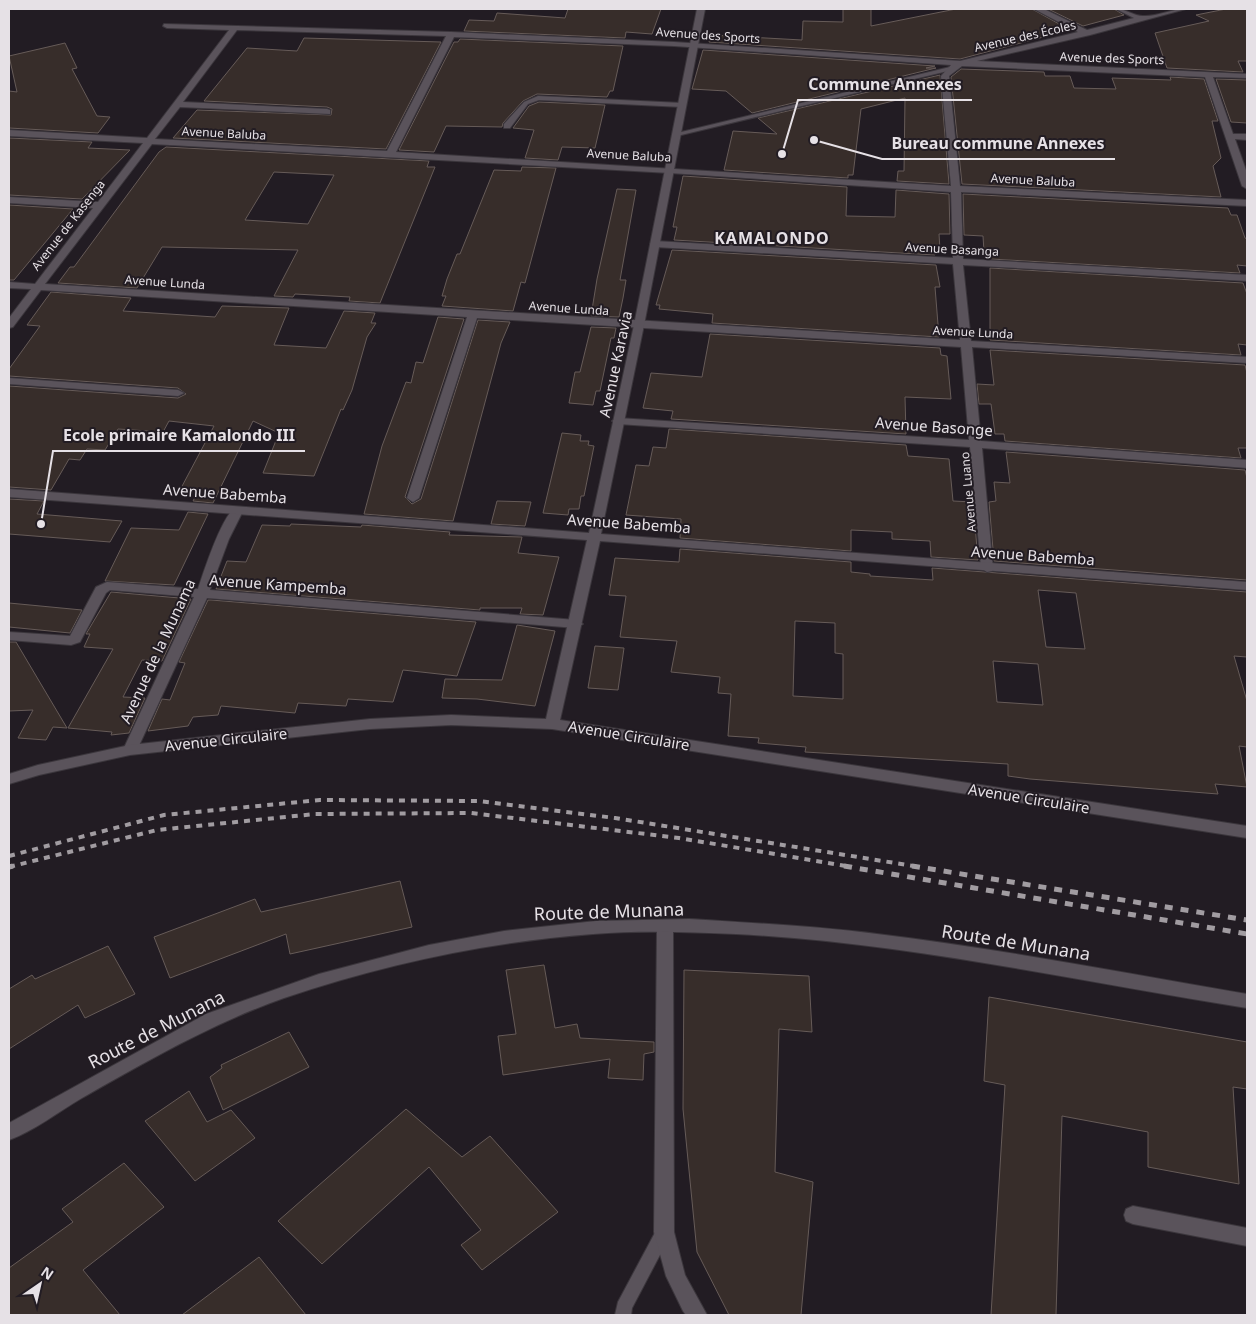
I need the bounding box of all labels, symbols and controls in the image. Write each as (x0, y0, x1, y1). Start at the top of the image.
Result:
street label: Avenue des Écoles (973, 16, 1078, 56)
street label: Avenue des Sports (655, 23, 761, 47)
street label: Avenue des Sports (1059, 48, 1165, 68)
callout: Commune Annexes (798, 69, 972, 100)
text: Commune Annexes (808, 73, 962, 95)
street label: Avenue Baluba (181, 122, 267, 144)
callout: Bureau commune Annexes (882, 128, 1115, 159)
text: Bureau commune Annexes (891, 132, 1105, 154)
street label: Avenue Baluba (586, 144, 672, 166)
street label: Avenue Baluba (990, 169, 1076, 191)
street label: Avenue de Kasenga (27, 176, 109, 274)
district label: KAMALONDO (714, 227, 830, 249)
street label: Avenue Basanga (905, 238, 999, 260)
street label: Avenue Lunda (124, 271, 206, 293)
street label: Avenue Lunda (528, 297, 610, 319)
street label: Avenue Karavia (594, 309, 636, 419)
street label: Avenue Lunda (932, 321, 1014, 343)
street label: Avenue Basonge (874, 412, 994, 440)
callout: Ecole primaire Kamalondo III (53, 420, 305, 451)
text: Ecole primaire Kamalondo III (63, 424, 295, 446)
street label: Avenue Luano (956, 451, 980, 533)
street label: Avenue Babemba (162, 479, 288, 507)
street label: Avenue Babemba (566, 509, 692, 537)
street label: Avenue Babemba (970, 541, 1096, 569)
street label: Avenue Kampemba (209, 569, 347, 599)
street label: Avenue de la Munama (115, 575, 199, 727)
street label: Avenue Circulaire (567, 716, 691, 754)
street label: Avenue Circulaire (164, 723, 288, 755)
street label: Avenue Circulaire (967, 779, 1091, 817)
street label: Route de Munana (533, 896, 685, 926)
street label: Route de Munana (940, 918, 1092, 966)
street label: Route de Munana (84, 984, 228, 1074)
north arrow (15, 1259, 65, 1309)
text: N (38, 1262, 58, 1284)

